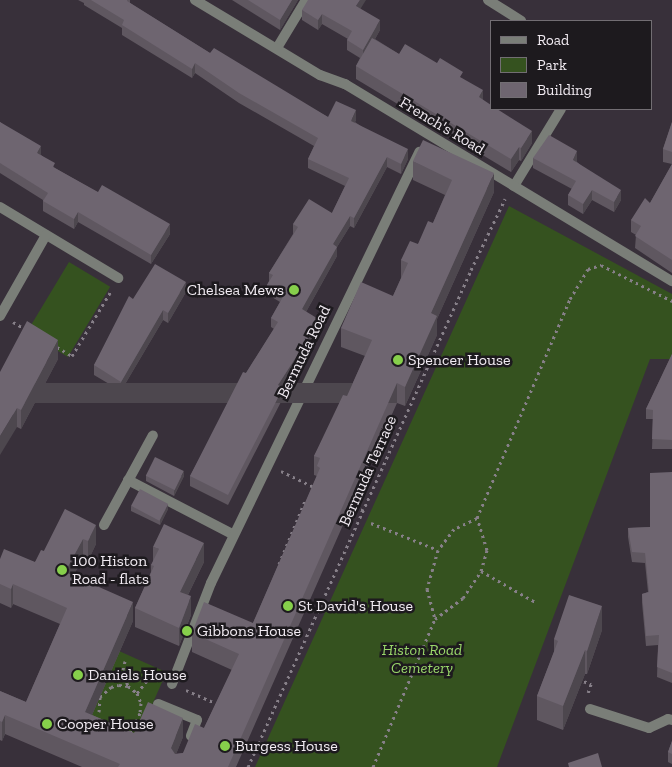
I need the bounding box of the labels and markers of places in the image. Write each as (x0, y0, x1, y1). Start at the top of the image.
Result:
place label: Chelsea Mews (187, 280, 284, 300)
marker: Chelsea Mews (288, 284, 300, 296)
place label: Spencer House (408, 350, 511, 370)
marker: Spencer House (392, 354, 404, 366)
place label: 100 Histon Road - flats (72, 551, 149, 589)
marker: 100 Histon Road - flats (56, 564, 68, 576)
place label: St David's House (298, 596, 413, 616)
marker: St David's House (282, 600, 294, 612)
place label: Gibbons House (197, 621, 301, 641)
marker: Gibbons House (181, 625, 193, 637)
place label: Daniels House (88, 665, 186, 685)
marker: Daniels House (72, 669, 84, 681)
place label: Cooper House (57, 714, 154, 734)
marker: Cooper House (41, 718, 53, 730)
place label: Burgess House (235, 736, 338, 756)
marker: Burgess House (219, 740, 231, 752)

